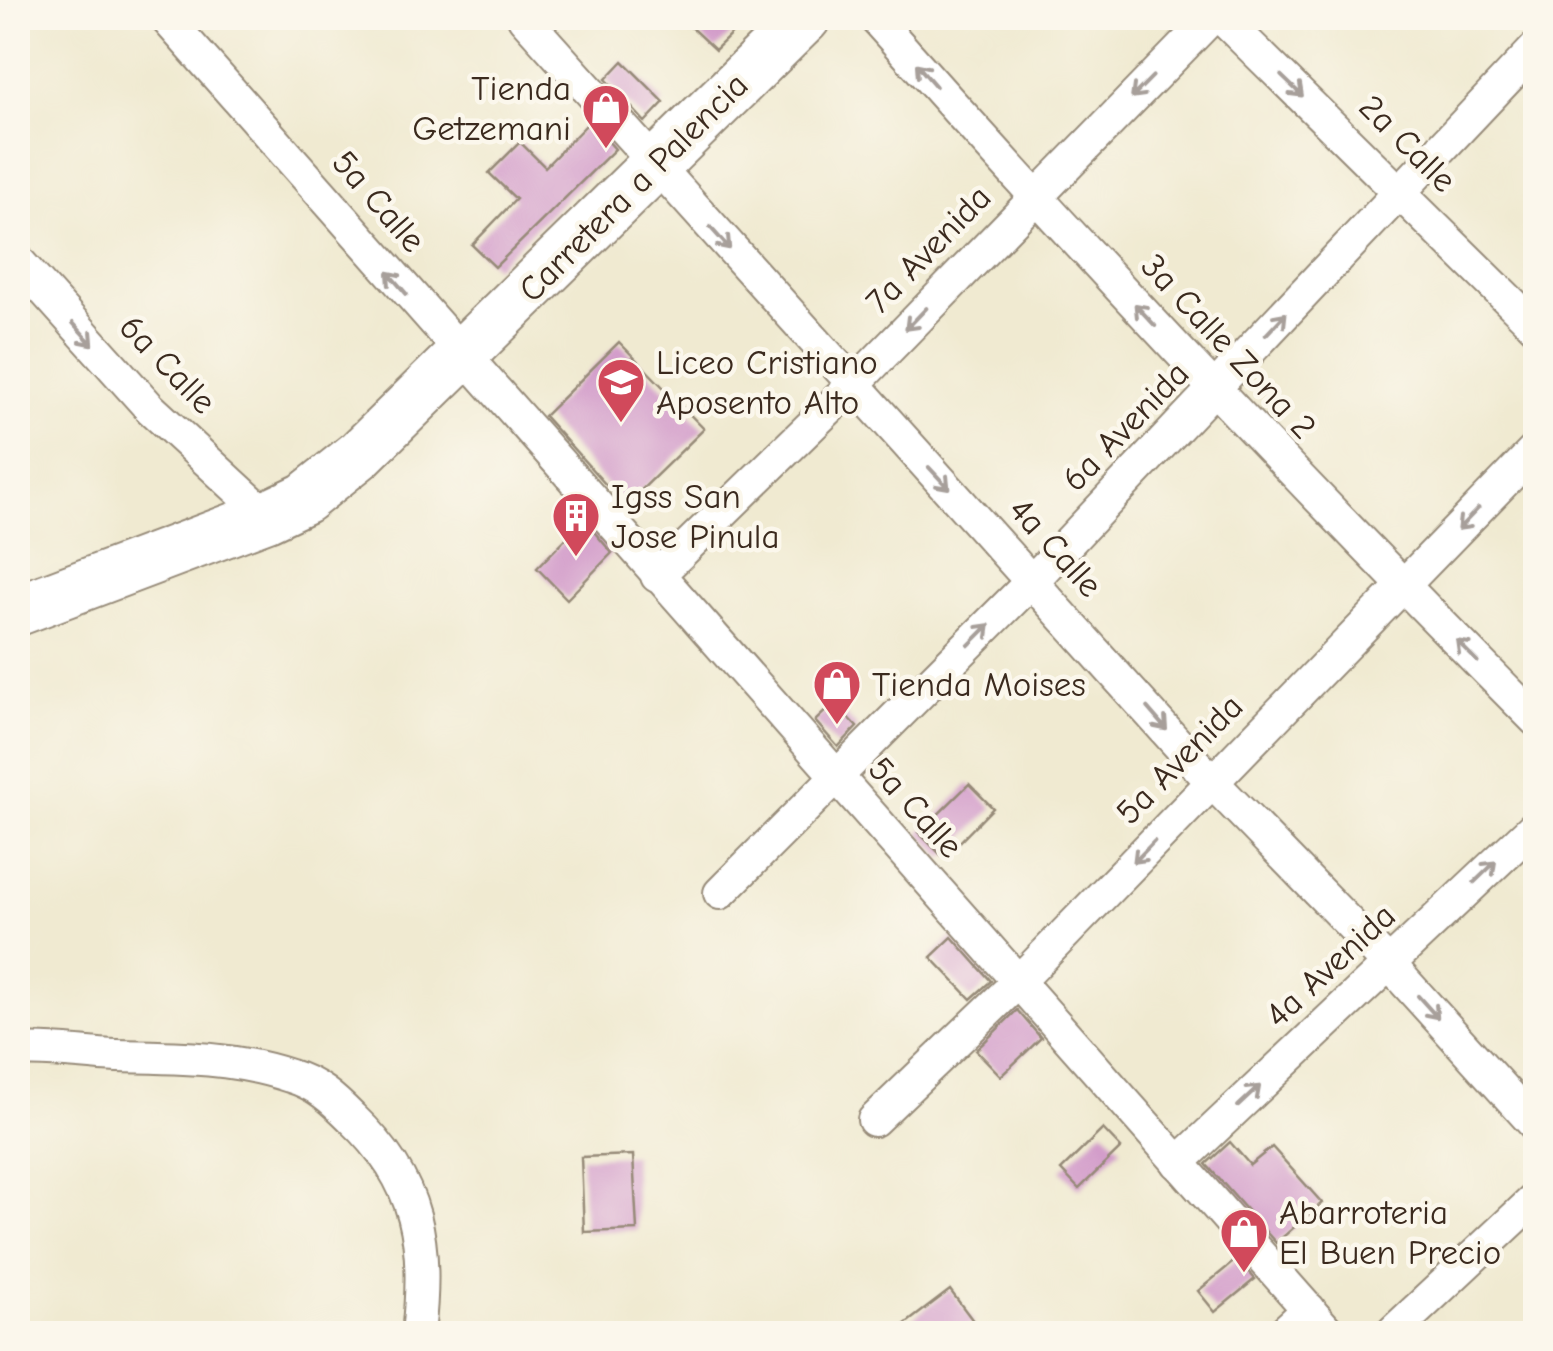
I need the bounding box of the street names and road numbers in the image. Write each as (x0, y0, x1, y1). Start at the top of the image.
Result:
street label: Carretera a Palencia (510, 64, 756, 310)
street label: 2a Calle (1351, 86, 1465, 200)
street label: 5a Calle (323, 142, 434, 260)
street label: 7a Avenida (857, 177, 999, 322)
street label: 3a Calle Zona 2 (1133, 245, 1325, 447)
street label: 6a Calle (111, 307, 224, 422)
street label: 6a Avenida (1053, 353, 1197, 500)
street label: 4a Calle (1001, 489, 1111, 605)
street label: 5a Avenida (1107, 686, 1251, 833)
street label: 5a Calle (860, 749, 971, 866)
street label: 4a Avenida (1257, 895, 1404, 1036)

